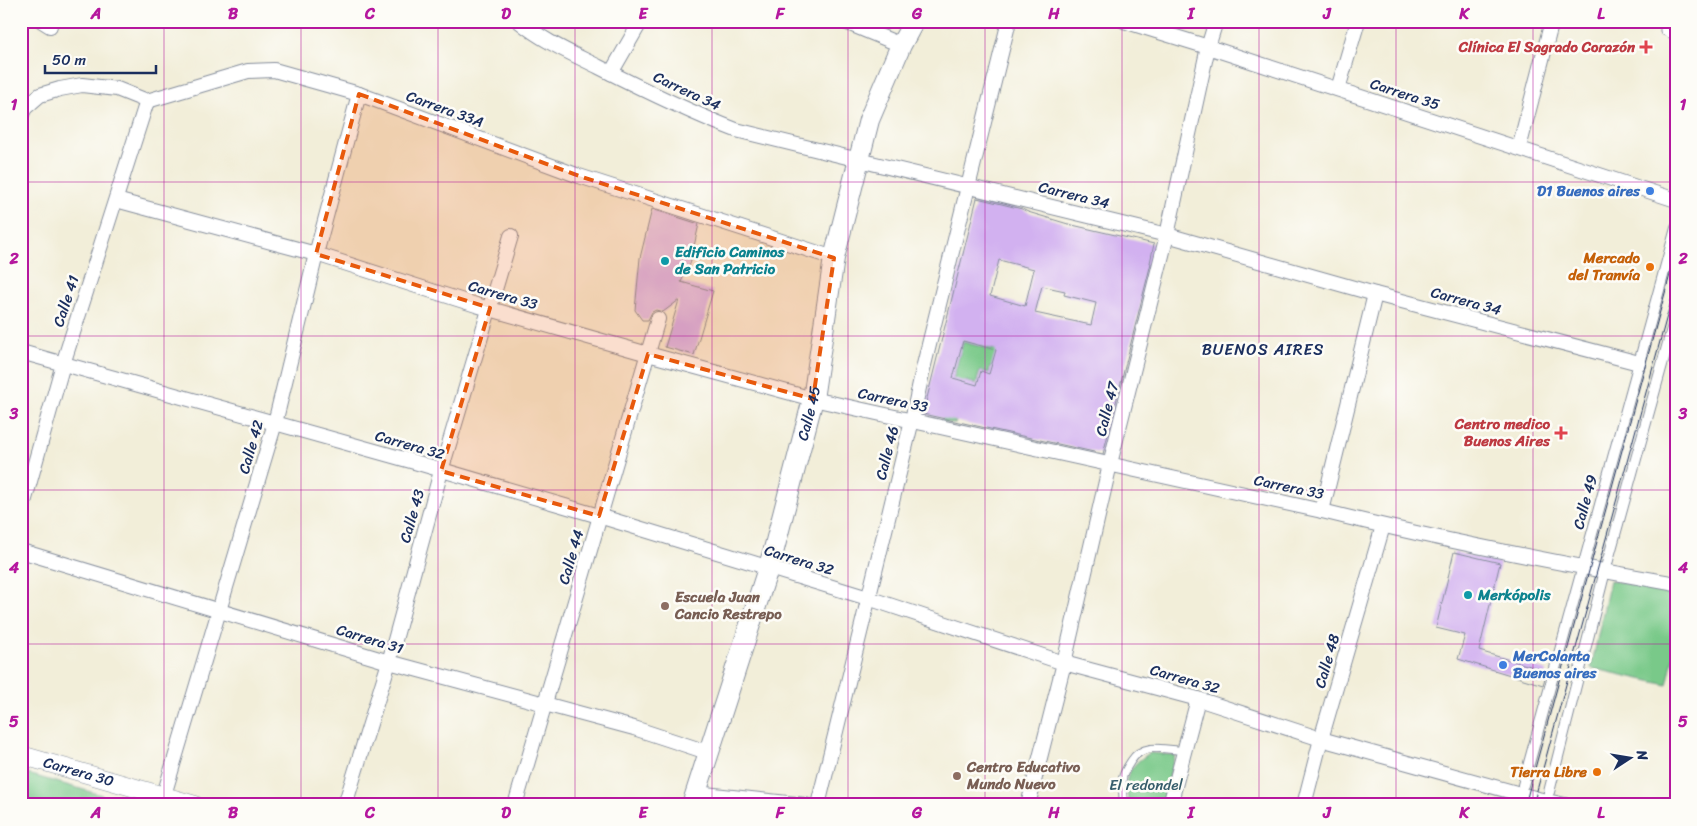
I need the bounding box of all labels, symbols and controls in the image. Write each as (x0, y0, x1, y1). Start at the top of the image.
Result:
text: A (90, 0, 101, 28)
text: B (228, 0, 239, 28)
text: C (364, 0, 376, 28)
text: D (501, 0, 511, 28)
text: E (639, 0, 649, 28)
text: F (775, 0, 786, 28)
text: G (911, 0, 923, 28)
text: H (1047, 0, 1060, 28)
text: I (1187, 0, 1196, 28)
text: J (1322, 0, 1332, 28)
text: K (1458, 0, 1470, 28)
text: L (1597, 0, 1605, 28)
place label: Clínica El Sagrado Corazón (1458, 34, 1636, 60)
marker: Clínica El Sagrado Corazón (1639, 40, 1653, 54)
scale bar (45, 42, 156, 74)
text: 50 m (52, 47, 87, 73)
street label: Carrera 34 (649, 64, 725, 118)
street label: Carrera 35 (1367, 71, 1443, 117)
street label: Carrera 33A (403, 83, 487, 135)
text: 1 (11, 90, 18, 119)
text: 1 (1680, 90, 1687, 119)
street label: Carrera 34 (1036, 174, 1112, 216)
place label: D1 Buenos aires (1537, 178, 1641, 204)
marker: D1 Buenos aires (1644, 185, 1656, 197)
place label: Edificio Caminos de San Patricio (675, 239, 785, 282)
text: 2 (8, 244, 19, 273)
text: 2 (1677, 244, 1688, 273)
place label: Mercado del Tranvía (1568, 245, 1641, 288)
marker: Edificio Caminos de San Patricio (659, 255, 671, 267)
marker: Mercado del Tranvía (1644, 261, 1656, 273)
street label: Calle 41 (45, 272, 87, 330)
street label: Carrera 33 (465, 273, 541, 317)
street label: Carrera 34 (1428, 279, 1504, 323)
district label: BUENOS AIRES (1202, 335, 1324, 364)
street label: Calle 47 (1088, 378, 1127, 439)
street label: Carrera 33 (856, 380, 930, 420)
street label: Calle 45 (790, 384, 828, 444)
text: 3 (9, 399, 19, 428)
text: 3 (1678, 399, 1688, 428)
place label: Centro medico Buenos Aires (1454, 411, 1551, 454)
street label: Calle 42 (231, 417, 271, 477)
street label: Carrera 32 (372, 423, 448, 467)
street label: Calle 46 (868, 423, 906, 483)
marker: Centro medico Buenos Aires (1554, 426, 1568, 440)
street label: Carrera 33 (1252, 467, 1326, 507)
street label: Calle 49 (1565, 472, 1605, 532)
street label: Calle 43 (392, 486, 432, 546)
street label: Calle 44 (551, 527, 591, 587)
street label: Carrera 32 (761, 537, 837, 583)
text: 4 (8, 553, 19, 582)
text: 4 (1677, 553, 1688, 582)
place label: Merkópolis (1477, 582, 1552, 608)
place label: Escuela Juan Cancio Restrepo (674, 584, 782, 627)
marker: Merkópolis (1462, 589, 1474, 601)
marker: Escuela Juan Cancio Restrepo (659, 600, 671, 612)
street label: Carrera 31 (333, 616, 407, 662)
street label: Calle 48 (1307, 631, 1347, 691)
place label: MerColanta Buenos aires (1512, 643, 1598, 686)
street label: Carrera 32 (1147, 657, 1223, 701)
marker: MerColanta Buenos aires (1497, 659, 1509, 671)
text: 5 (9, 707, 19, 736)
text: 5 (1678, 707, 1688, 736)
north arrow (1604, 734, 1654, 784)
text: N (1629, 747, 1656, 763)
street label: Carrera 30 (40, 749, 117, 794)
place label: Centro Educativo Mundo Nuevo (966, 754, 1081, 797)
place label: Tierra Libre (1510, 759, 1587, 785)
marker: Tierra Libre (1591, 766, 1603, 778)
marker: Centro Educativo Mundo Nuevo (951, 770, 963, 782)
park label: El redondel (1109, 772, 1183, 798)
text: A (90, 798, 101, 826)
text: B (228, 798, 239, 826)
text: C (364, 798, 376, 826)
text: D (501, 798, 511, 826)
text: E (639, 798, 649, 826)
text: F (775, 798, 786, 826)
text: G (911, 798, 923, 826)
text: H (1047, 798, 1060, 826)
text: I (1187, 798, 1196, 826)
text: J (1322, 798, 1332, 826)
text: K (1458, 798, 1470, 826)
text: L (1597, 798, 1605, 826)

